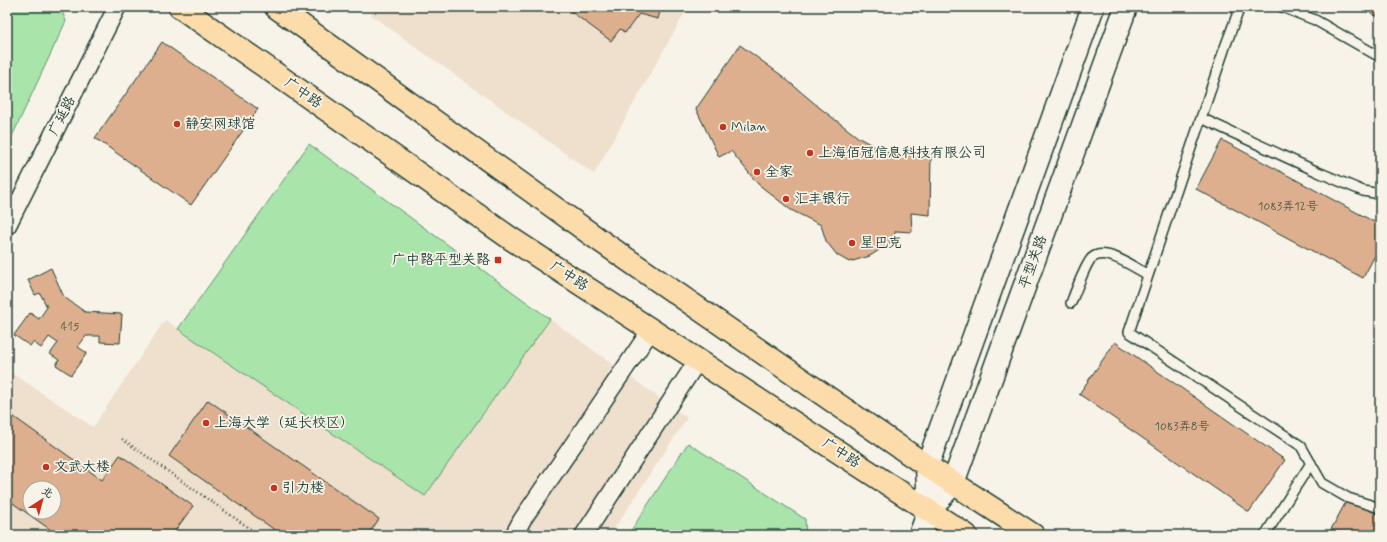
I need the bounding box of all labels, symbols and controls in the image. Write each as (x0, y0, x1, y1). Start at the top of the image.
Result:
street label: 广中路 (281, 74, 325, 112)
street label: 广延路 (44, 93, 80, 139)
place label: 静安网球馆 (185, 115, 255, 133)
place label: Milan (731, 118, 768, 136)
marker: 静安网球馆 (172, 119, 182, 129)
marker: Milan (718, 122, 728, 132)
place label: 上海佰冠信息科技有限公司 (818, 144, 986, 162)
marker: 上海佰冠信息科技有限公司 (805, 148, 815, 158)
place label: 全家 (765, 163, 793, 181)
marker: 全家 (752, 167, 762, 177)
place label: 汇丰银行 (794, 190, 850, 208)
marker: 汇丰银行 (781, 194, 791, 204)
house number: 1083弄12号 (1258, 199, 1318, 215)
street label: 平型关路 (1015, 233, 1051, 291)
place label: 星巴克 (860, 234, 902, 252)
marker: 星巴克 (847, 238, 857, 248)
place label: 广中路平型关路 (392, 251, 490, 269)
marker: 广中路平型关路 (493, 255, 503, 265)
street label: 广中路 (546, 257, 592, 295)
house number: 415 (61, 319, 80, 335)
place label: 上海大学（延长校区） (214, 414, 354, 432)
marker: 上海大学（延长校区） (201, 418, 211, 428)
house number: 1083弄8号 (1155, 419, 1209, 435)
street label: 广中路 (818, 434, 864, 472)
place label: 文武大楼 (54, 458, 110, 476)
marker: 文武大楼 (41, 462, 51, 472)
place label: 引力楼 (282, 479, 324, 497)
north arrow (22, 480, 62, 520)
marker: 引力楼 (269, 483, 279, 493)
text: 北 (39, 484, 56, 502)

